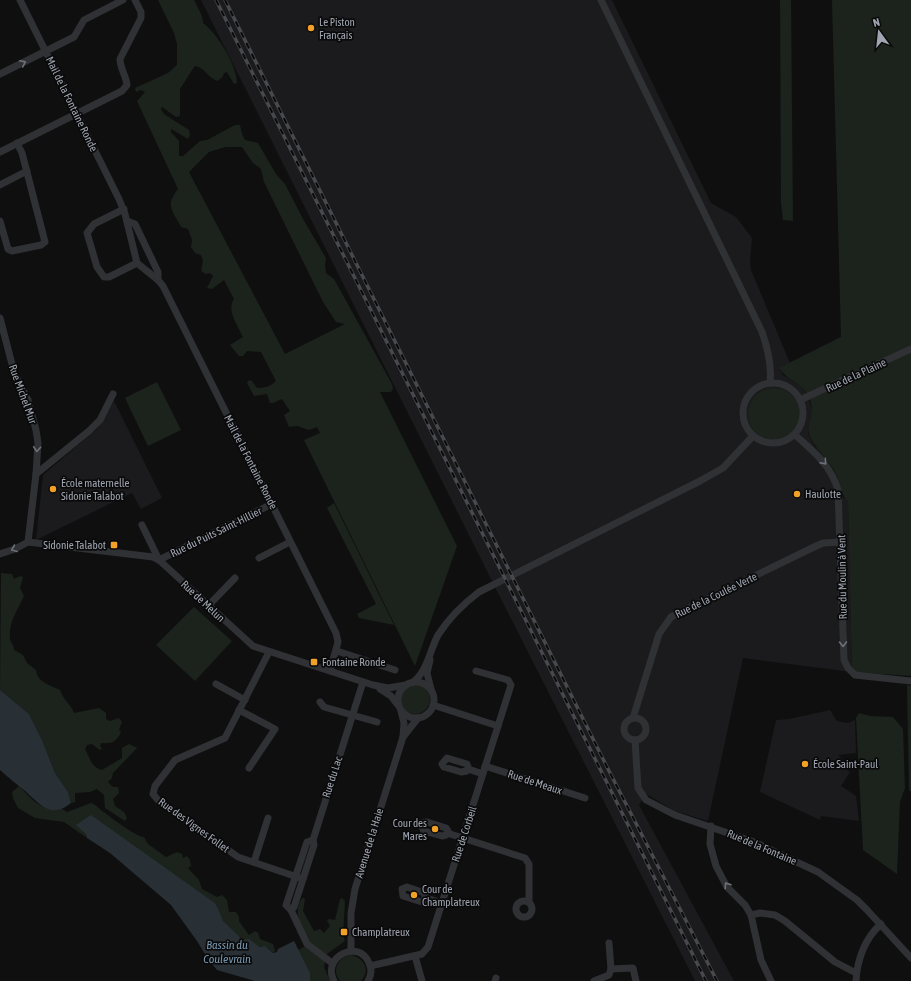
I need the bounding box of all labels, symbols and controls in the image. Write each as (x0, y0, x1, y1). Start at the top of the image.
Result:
north arrow (859, 12, 899, 52)
place label: Le Piston Français (319, 16, 355, 41)
text: N (872, 16, 881, 29)
marker: Le Piston Français (306, 23, 316, 33)
street label: Mail de la Fontaine Ronde (44, 55, 100, 153)
one-way arrow (19, 60, 26, 68)
street label: Rue de la Plaine (824, 356, 888, 394)
street label: Rue Michel Mur (7, 363, 39, 426)
street label: Mail de la Fontaine Ronde (222, 413, 280, 511)
one-way arrow (33, 446, 42, 452)
one-way arrow (819, 457, 826, 465)
place label: École maternelle Sidonie Talabot (61, 477, 130, 502)
marker: École maternelle Sidonie Talabot (48, 484, 58, 494)
place label: Haulotte (805, 488, 841, 500)
marker: Haulotte (792, 489, 802, 499)
street label: Rue du Puits Saint-Hillier (168, 504, 264, 559)
street label: Rue du Moulin à Vent (835, 535, 849, 619)
place label: Sidonie Talabot (43, 539, 106, 551)
marker: Sidonie Talabot (109, 540, 119, 550)
one-way arrow (11, 544, 19, 552)
street label: Rue de la Coulée Verte (673, 570, 759, 620)
street label: Rue de Melun (179, 578, 227, 624)
one-way arrow (839, 641, 848, 647)
place label: Fontaine Ronde (322, 656, 386, 668)
marker: Fontaine Ronde (309, 657, 319, 667)
street label: Rue du Lac (320, 754, 345, 799)
place label: École Saint-Paul (813, 758, 878, 770)
marker: École Saint-Paul (800, 759, 810, 769)
street label: Rue de Meaux (506, 768, 564, 797)
street label: Rue des Vignes Follet (156, 795, 232, 855)
street label: Rue de Corbeil (449, 804, 479, 863)
street label: Avenue de la Haie (353, 807, 385, 879)
place label: Cour des Mares (393, 817, 427, 842)
marker: Cour des Mares (430, 824, 440, 834)
street label: Rue de la Fontaine (725, 827, 799, 867)
place label: Cour de Champlatreux (422, 883, 480, 908)
one-way arrow (725, 883, 732, 890)
marker: Cour de Champlatreux (409, 890, 419, 900)
place label: Champlatreux (352, 926, 410, 938)
marker: Champlatreux (339, 927, 349, 937)
water label: Bassin du Coulevrain (203, 938, 251, 966)

